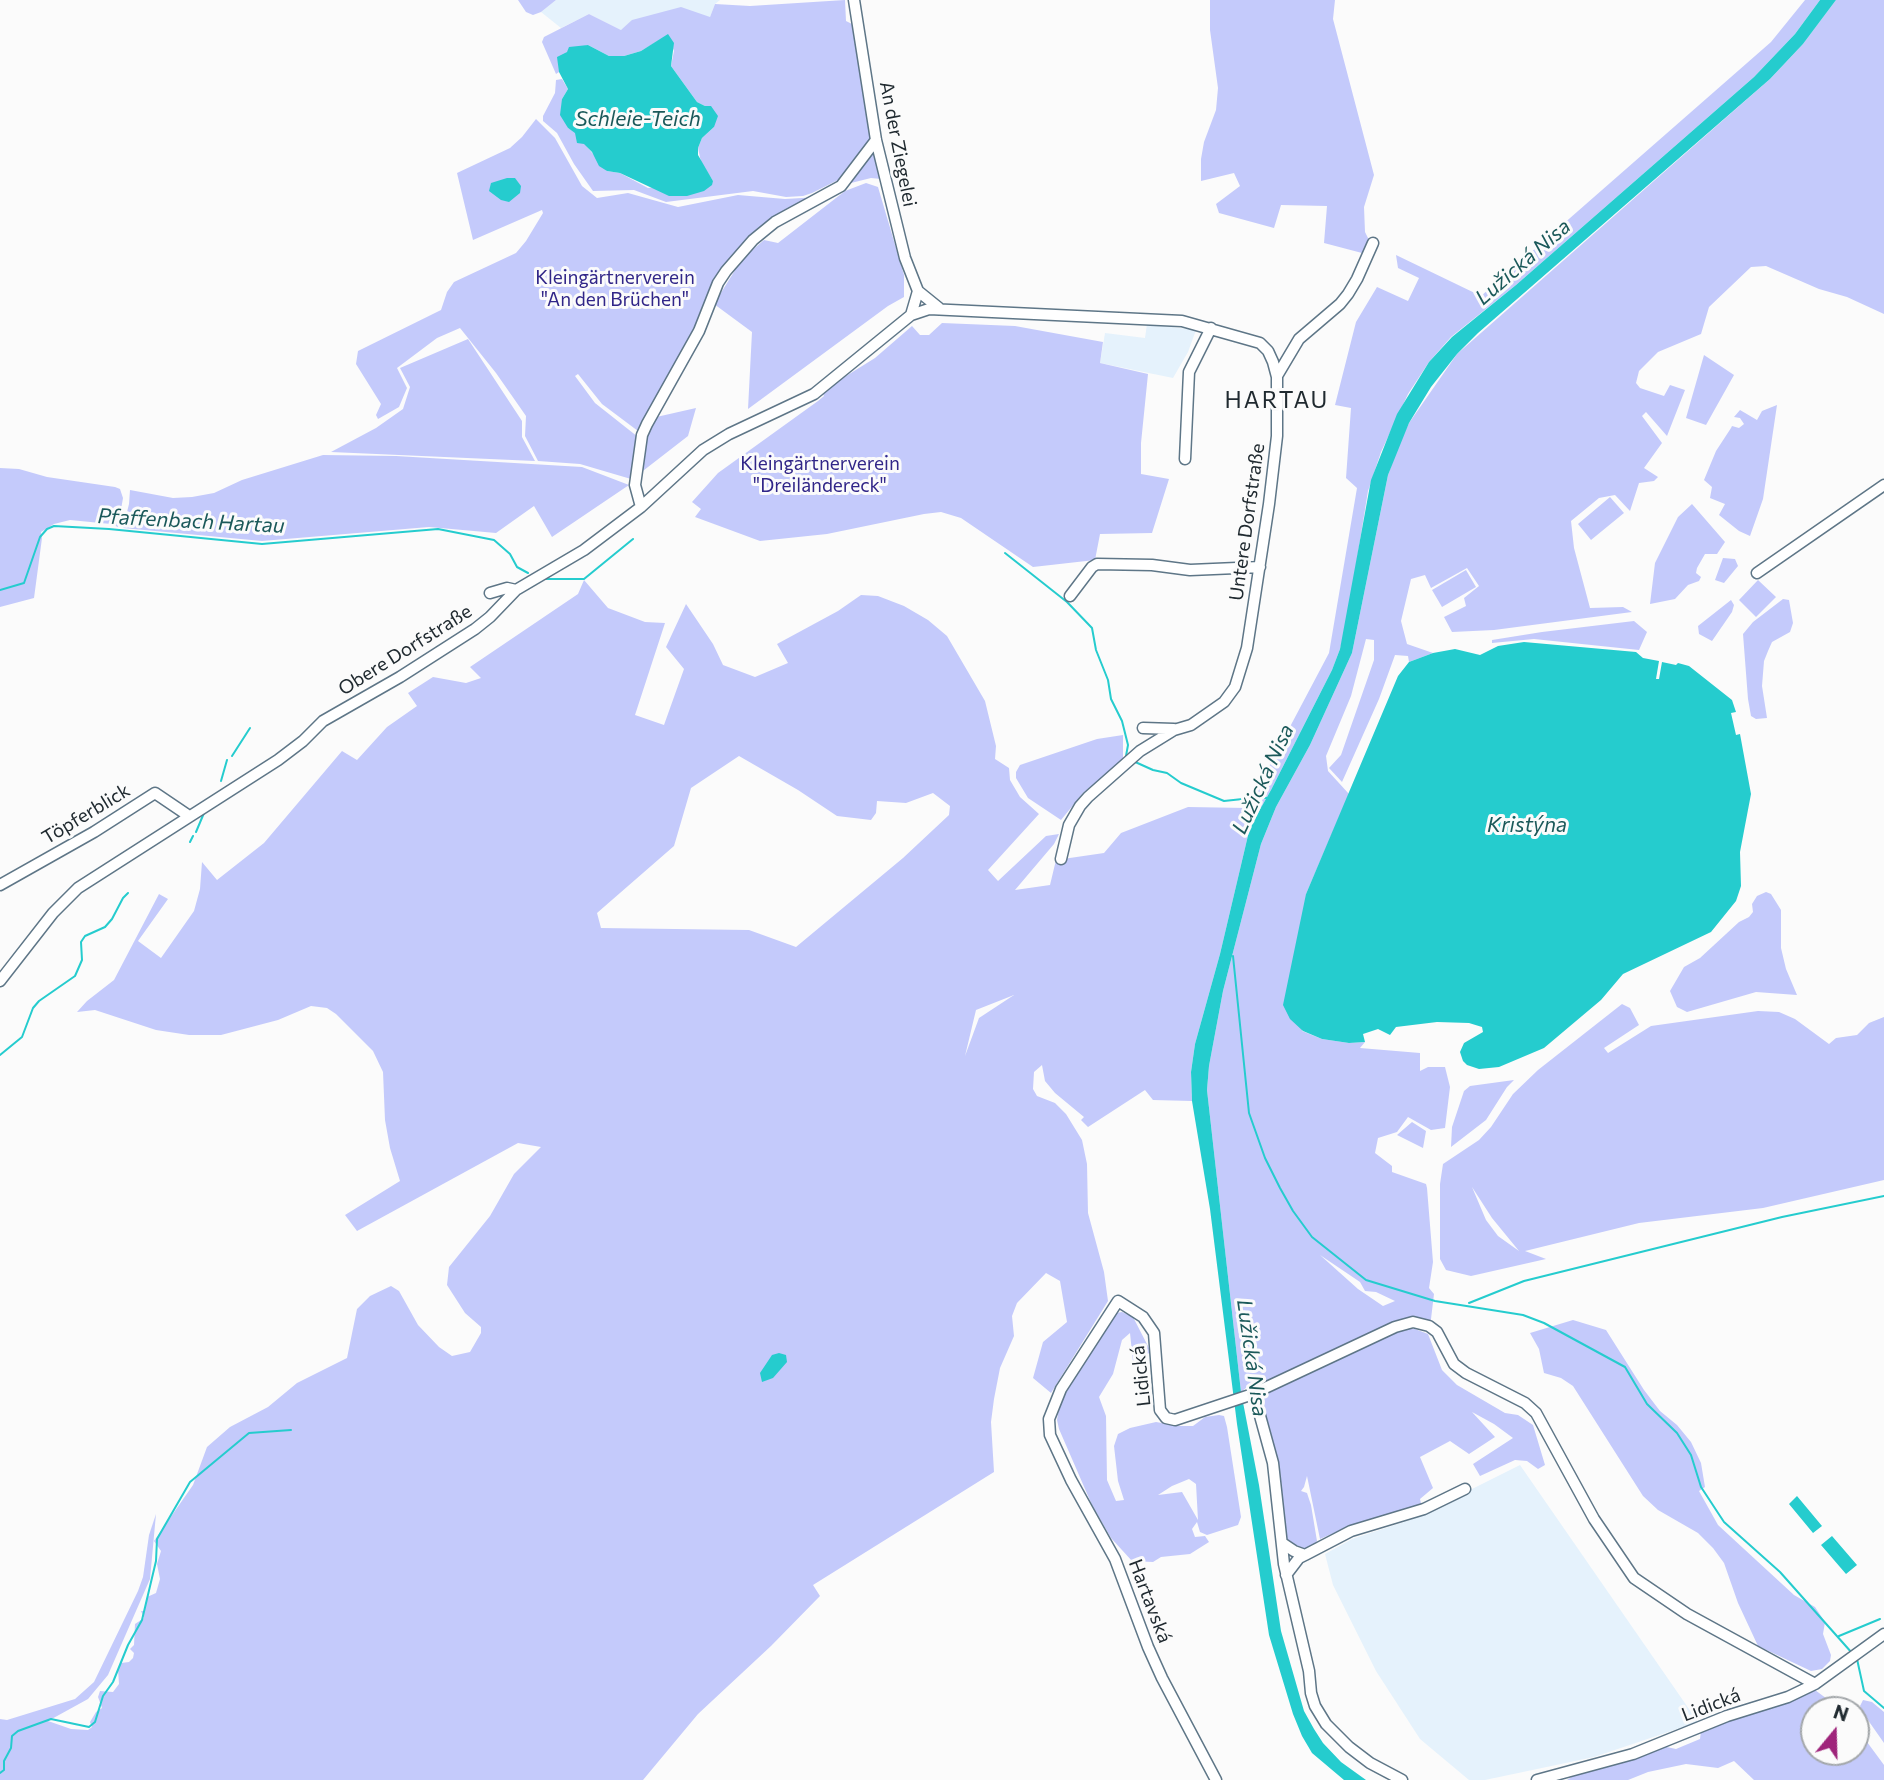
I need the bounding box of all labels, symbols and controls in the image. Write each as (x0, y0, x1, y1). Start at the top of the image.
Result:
street label: An der Ziegelei (875, 79, 921, 209)
water label: Schleie-Teich (575, 106, 701, 132)
water label: Lužická Nisa (1470, 214, 1576, 310)
park label: Kleingärtnerverein "An den Brüchen" (535, 267, 695, 311)
district label: HARTAU (1225, 386, 1329, 414)
street label: Untere Dorfstraße (1225, 442, 1269, 602)
park label: Kleingärtnerverein "Dreiländereck" (740, 453, 900, 497)
water label: Pfaffenbach Hartau (97, 504, 285, 538)
street label: Obere Dorfstraße (334, 600, 476, 700)
water label: Lužická Nisa (1227, 720, 1299, 838)
street label: Töpferblick (38, 779, 134, 849)
water label: Kristýna (1487, 812, 1567, 838)
water label: Lužická Nisa (1231, 1298, 1273, 1418)
street label: Lidická (1126, 1344, 1156, 1408)
street label: Hartavská (1124, 1556, 1176, 1646)
street label: Lidická (1678, 1683, 1744, 1727)
north arrow (1800, 1696, 1870, 1766)
text: N (1831, 1699, 1852, 1726)

